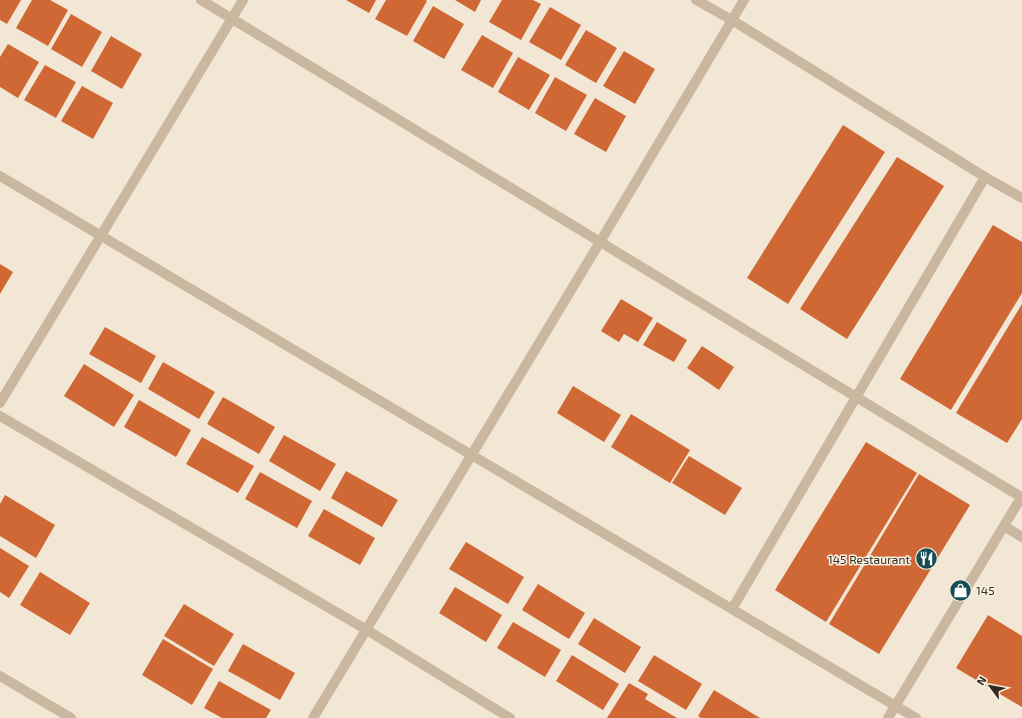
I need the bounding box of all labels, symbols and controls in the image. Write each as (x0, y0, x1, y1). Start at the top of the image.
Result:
restaurant icon: 145 Restaurant (913, 546, 939, 572)
place label: 145 Restaurant (828, 552, 910, 566)
shop icon: 145 (948, 577, 974, 603)
place label: 145 (976, 583, 995, 597)
north arrow (970, 666, 1010, 706)
text: N (973, 674, 989, 687)

